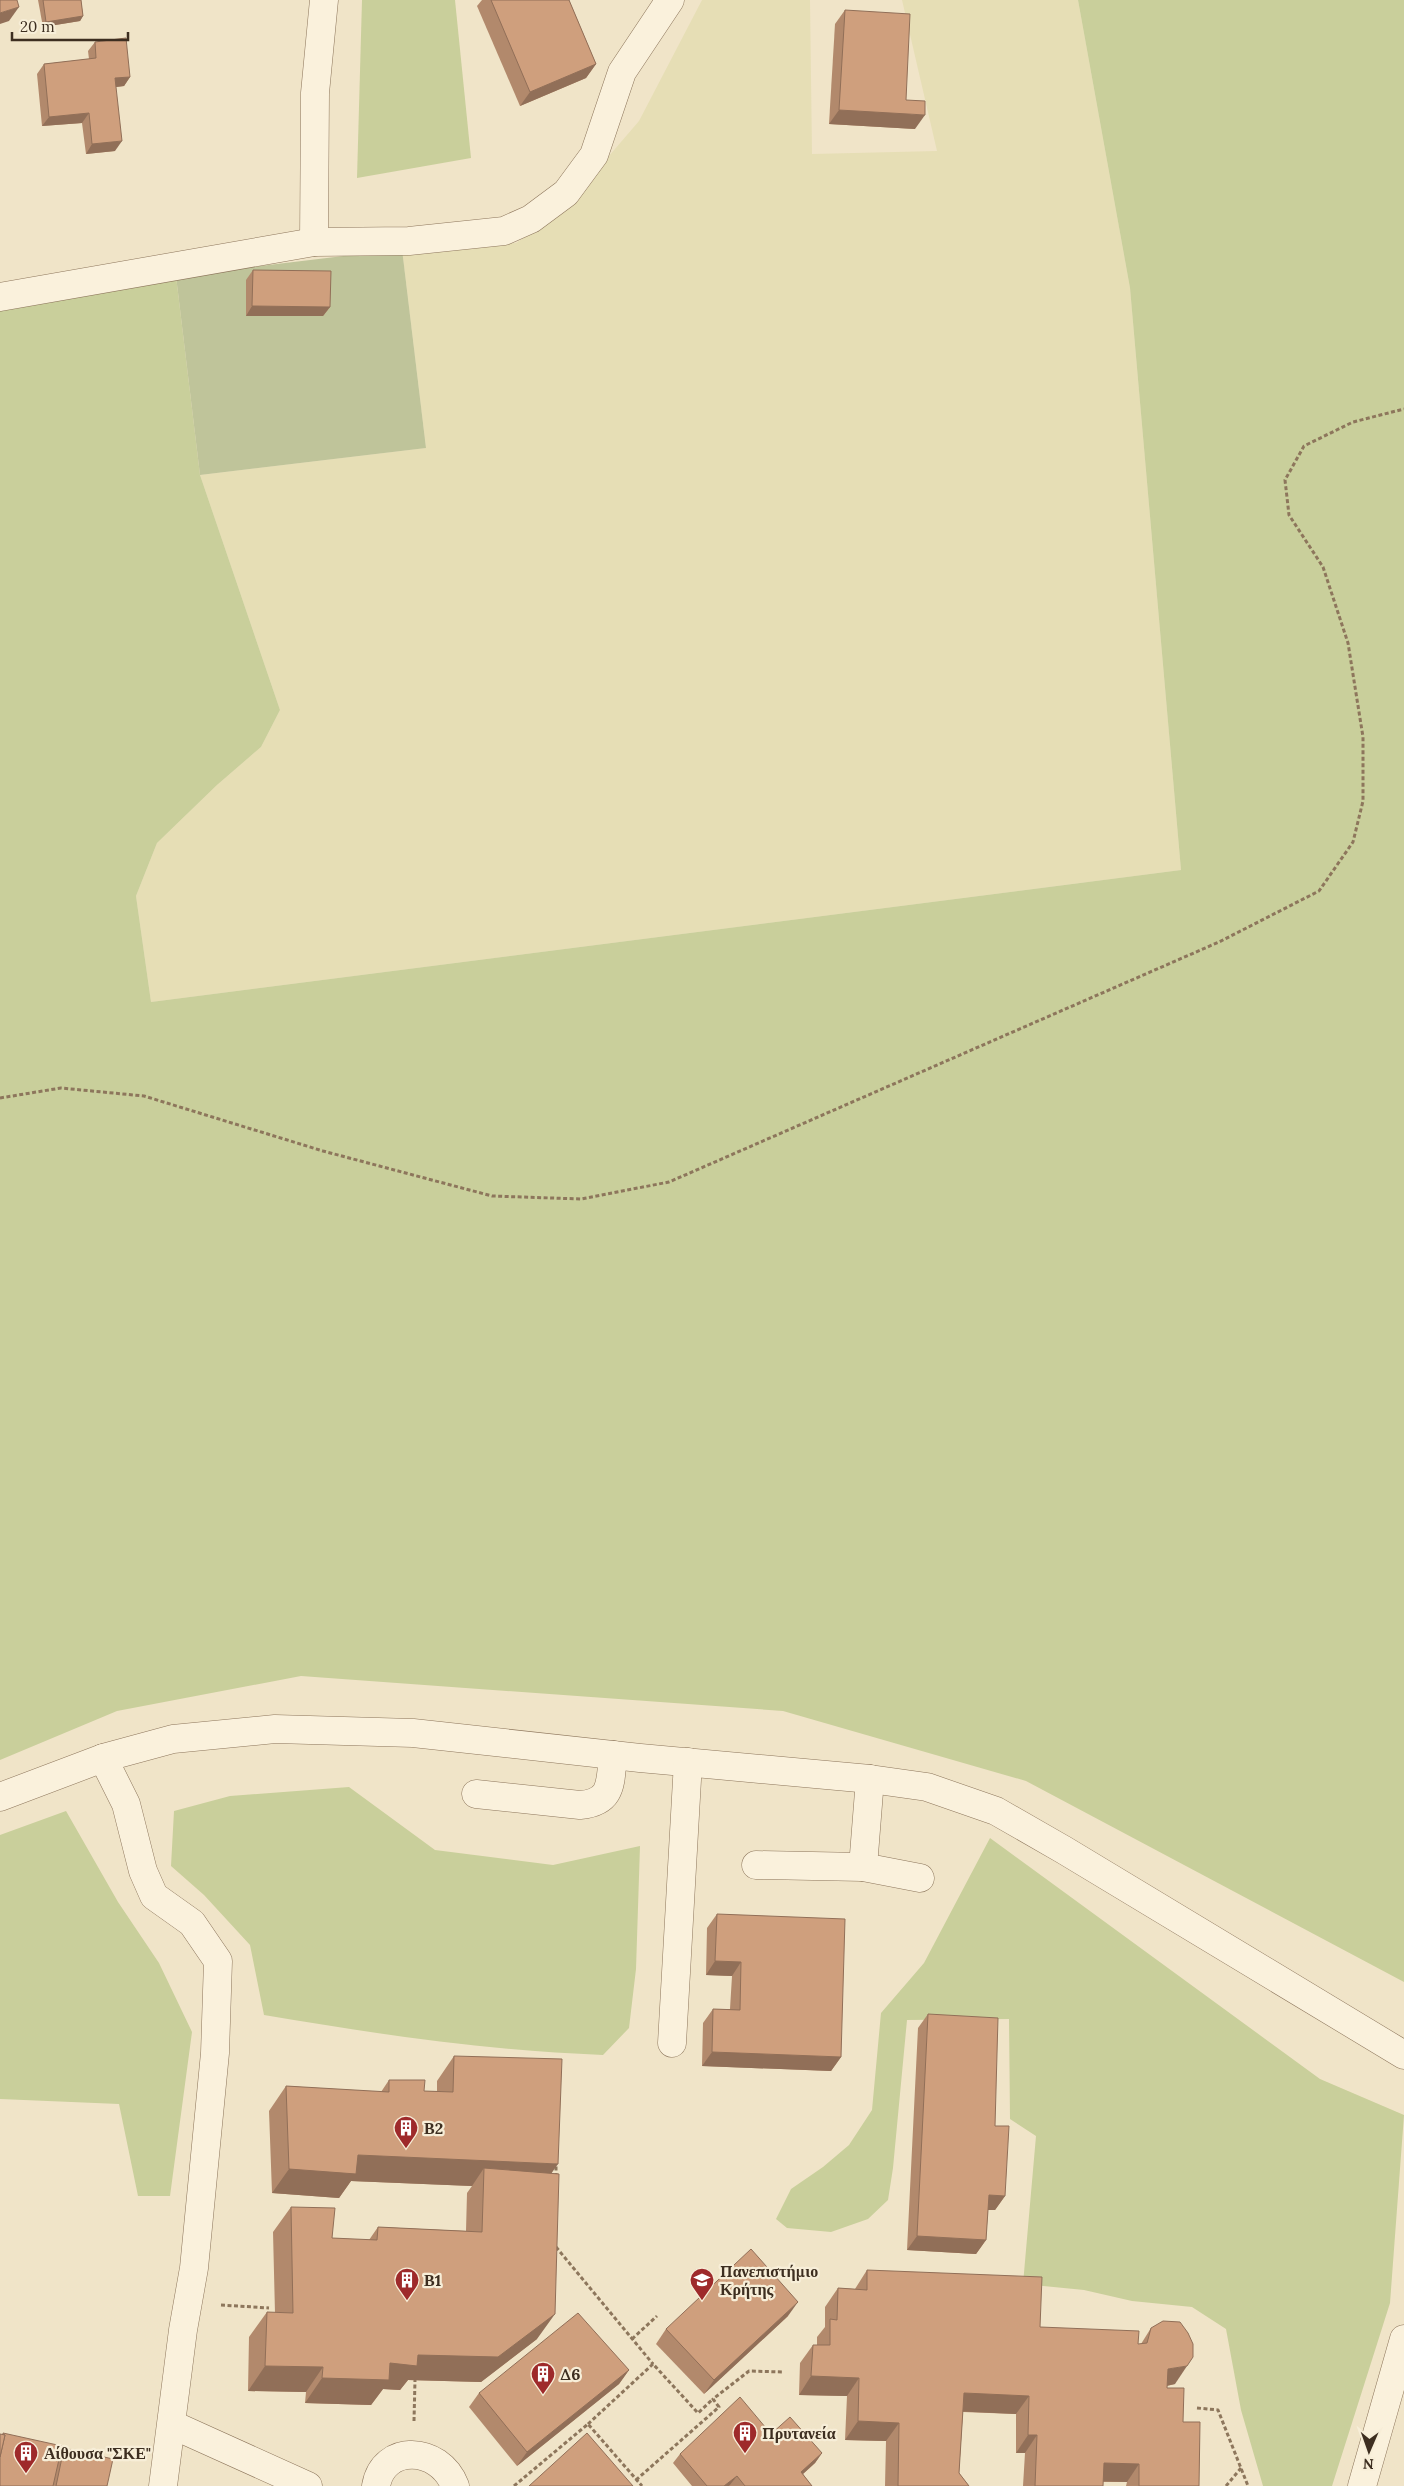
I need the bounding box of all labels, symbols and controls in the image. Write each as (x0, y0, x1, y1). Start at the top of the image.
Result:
scale bar (12, 10, 129, 42)
text: 20 m (20, 17, 55, 36)
building icon: Β2 (393, 2115, 419, 2149)
place label: Β2 (424, 2118, 443, 2138)
place label: Πανεπιστήμιο Κρήτης (720, 2261, 818, 2299)
building icon: Β1 (394, 2267, 420, 2301)
school or university icon: Πανεπιστήμιο Κρήτης (689, 2267, 715, 2301)
place label: Β1 (424, 2270, 441, 2290)
building icon: Δ6 (530, 2361, 556, 2395)
place label: Δ6 (560, 2364, 580, 2384)
building icon: Πρυτανεία (732, 2420, 758, 2454)
place label: Πρυτανεία (762, 2423, 836, 2443)
north arrow (1344, 2426, 1394, 2476)
building icon: Αίθουσα "ΣΚΕ" (13, 2440, 39, 2474)
place label: Αίθουσα "ΣΚΕ" (44, 2443, 151, 2463)
text: N (1363, 2455, 1374, 2473)

